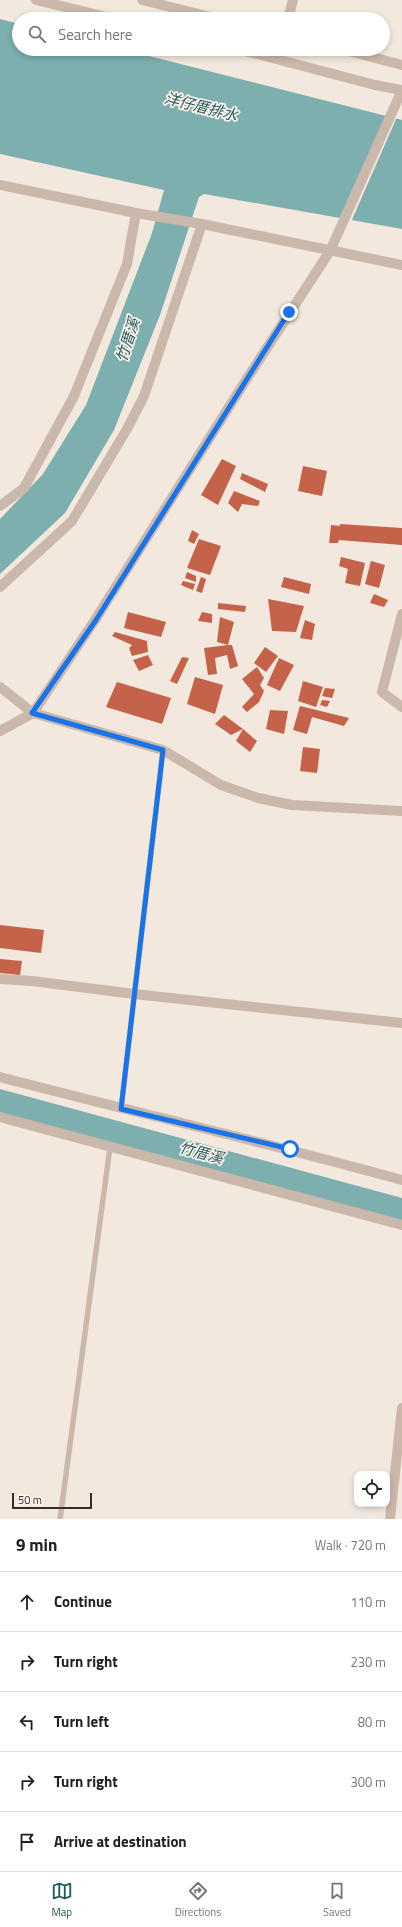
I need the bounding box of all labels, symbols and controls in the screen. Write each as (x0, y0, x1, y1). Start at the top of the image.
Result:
search box (12, 12, 390, 56)
icon: search (26, 23, 48, 45)
text: Search here (58, 23, 132, 46)
water label: 洋仔厝排水 (162, 86, 241, 127)
route end (280, 303, 298, 321)
water label: 竹厝溪 (110, 313, 146, 365)
water label: 竹厝溪 (176, 1136, 228, 1170)
route start (281, 1140, 299, 1158)
map controls (354, 1471, 390, 1507)
button: locate (354, 1471, 390, 1507)
scale bar (12, 1491, 92, 1510)
text: 50 m (18, 1492, 42, 1508)
text: 9 min (16, 1532, 57, 1558)
text: Walk · 720 m (315, 1535, 386, 1555)
text: Continue (54, 1590, 112, 1613)
icon: ahead (16, 1591, 38, 1613)
text: 110 m (350, 1592, 386, 1612)
text: Turn right (54, 1650, 118, 1673)
icon: right (16, 1651, 38, 1673)
text: 230 m (350, 1652, 386, 1672)
text: Turn left (54, 1710, 109, 1733)
icon: left (16, 1711, 38, 1733)
text: 80 m (358, 1712, 386, 1732)
text: Turn right (54, 1770, 118, 1793)
icon: right (16, 1771, 38, 1793)
text: 300 m (350, 1772, 386, 1792)
text: Arrive at destination (54, 1830, 187, 1853)
icon: arrive (16, 1831, 38, 1853)
tab: Map (51, 1880, 73, 1920)
tab: Directions (175, 1880, 221, 1920)
tab: Saved (323, 1880, 351, 1920)

